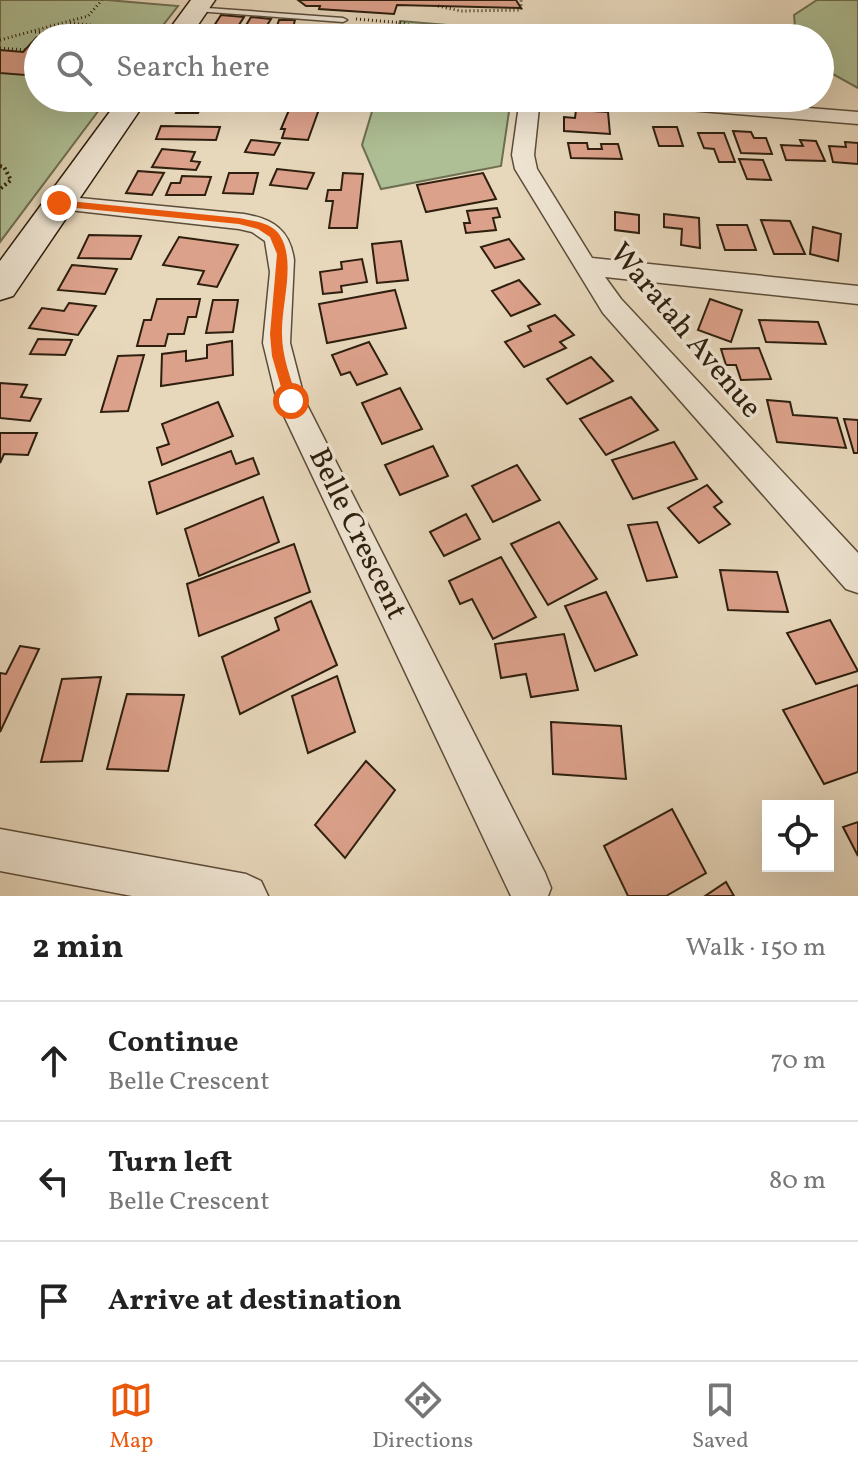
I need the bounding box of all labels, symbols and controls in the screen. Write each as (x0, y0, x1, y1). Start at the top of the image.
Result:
search box (24, 24, 834, 112)
icon: search (52, 46, 96, 90)
text: Search here (116, 47, 270, 89)
route end (41, 185, 77, 221)
street label: Waratah Avenue (599, 234, 771, 428)
route start (273, 383, 309, 419)
street label: Belle Crescent (297, 441, 417, 627)
map controls (762, 800, 834, 872)
button: locate (762, 800, 834, 872)
text: 2 min (32, 925, 124, 972)
text: Walk · 150 m (685, 930, 826, 966)
text: Continue (108, 1022, 239, 1064)
icon: ahead (32, 1039, 76, 1083)
text: 70 m (771, 1043, 826, 1079)
text: Belle Crescent (108, 1064, 270, 1100)
text: Turn left (108, 1142, 232, 1184)
icon: left (32, 1159, 76, 1203)
text: 80 m (769, 1163, 826, 1199)
text: Belle Crescent (108, 1184, 270, 1220)
icon: arrive (32, 1279, 76, 1323)
text: Arrive at destination (108, 1280, 402, 1322)
tab: Map (109, 1378, 153, 1457)
tab: Directions (372, 1378, 473, 1457)
tab: Saved (692, 1378, 749, 1457)

